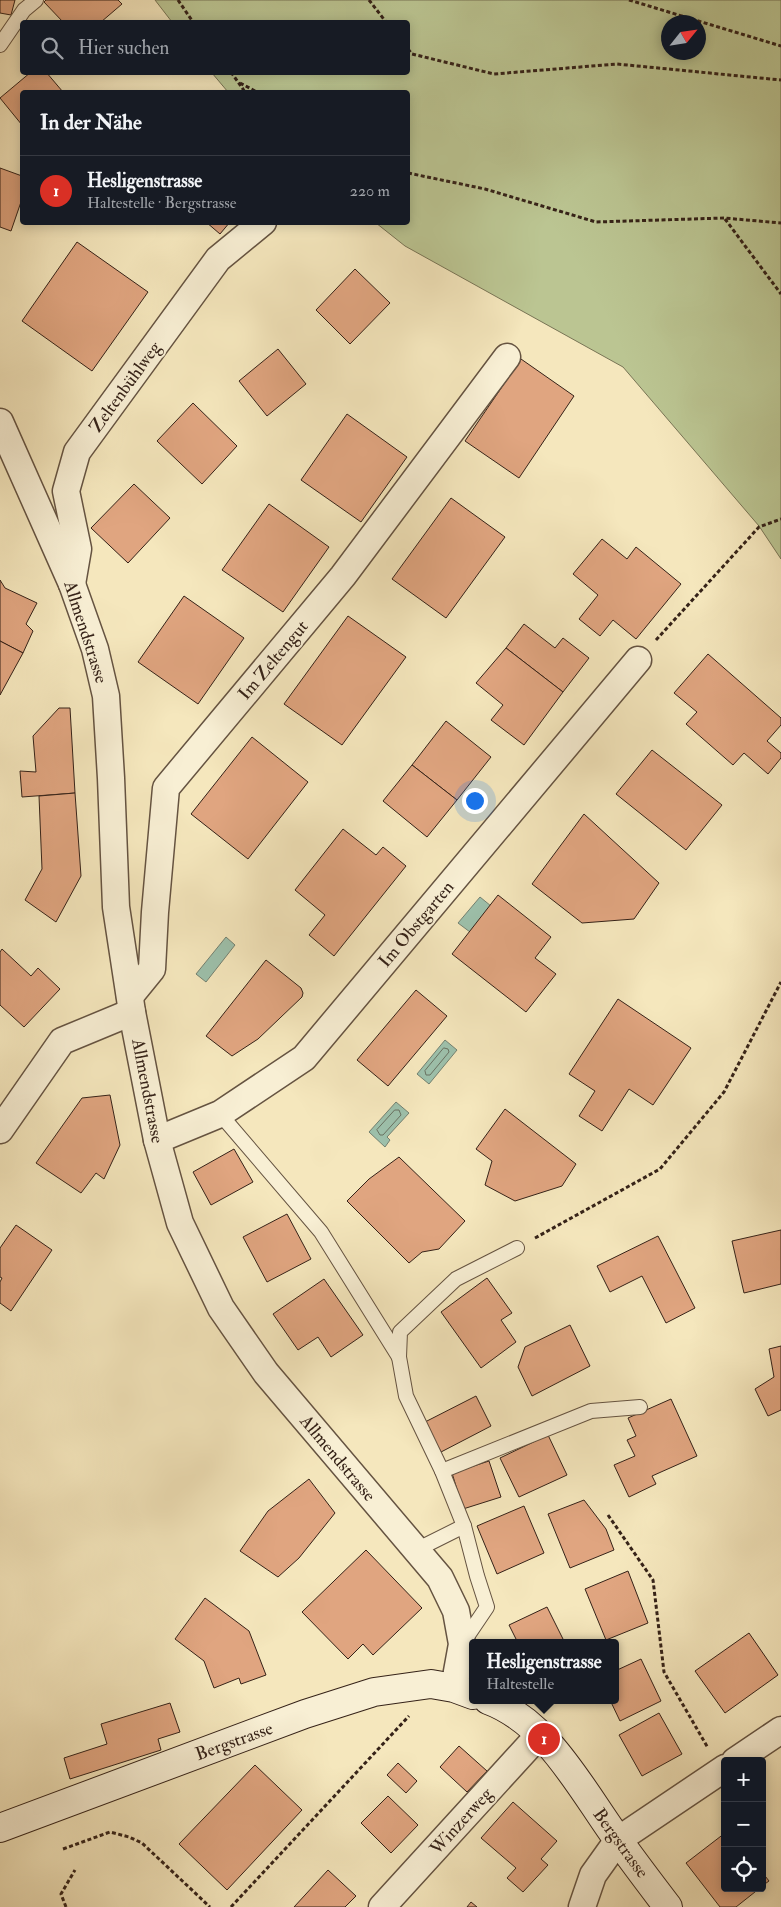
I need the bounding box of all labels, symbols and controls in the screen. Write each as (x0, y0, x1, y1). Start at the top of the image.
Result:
north arrow (661, 15, 706, 60)
search box (20, 20, 410, 75)
icon: search (38, 34, 66, 62)
text: Hier suchen (78, 36, 169, 60)
text: In der Nähe (40, 109, 142, 136)
text: Hesligenstrasse (87, 169, 202, 193)
text: 1 (53, 181, 59, 201)
text: 220 m (350, 181, 390, 201)
text: Haltestelle · Bergstrasse (87, 193, 236, 213)
street label: Zeltenbühlweg (85, 336, 167, 438)
street label: Allmendstrasse (58, 577, 113, 687)
street label: Im Zeltengut (233, 616, 314, 705)
your location (462, 788, 488, 814)
street label: Im Obstgarten (373, 876, 459, 972)
street label: Allmendstrasse (126, 1036, 169, 1146)
street label: Allmendstrasse (294, 1410, 381, 1507)
popup (469, 1639, 619, 1704)
text: Hesligenstrasse (486, 1650, 602, 1674)
text: Haltestelle (486, 1674, 554, 1694)
street label: Bergstrasse (192, 1717, 277, 1766)
pin: 1 (528, 1720, 560, 1758)
map controls (721, 1757, 766, 1892)
button: + (721, 1757, 766, 1802)
street label: Winzerweg (424, 1782, 498, 1860)
button: − (721, 1802, 766, 1847)
street label: Bergstrasse (588, 1804, 654, 1883)
button: locate (721, 1847, 766, 1892)

